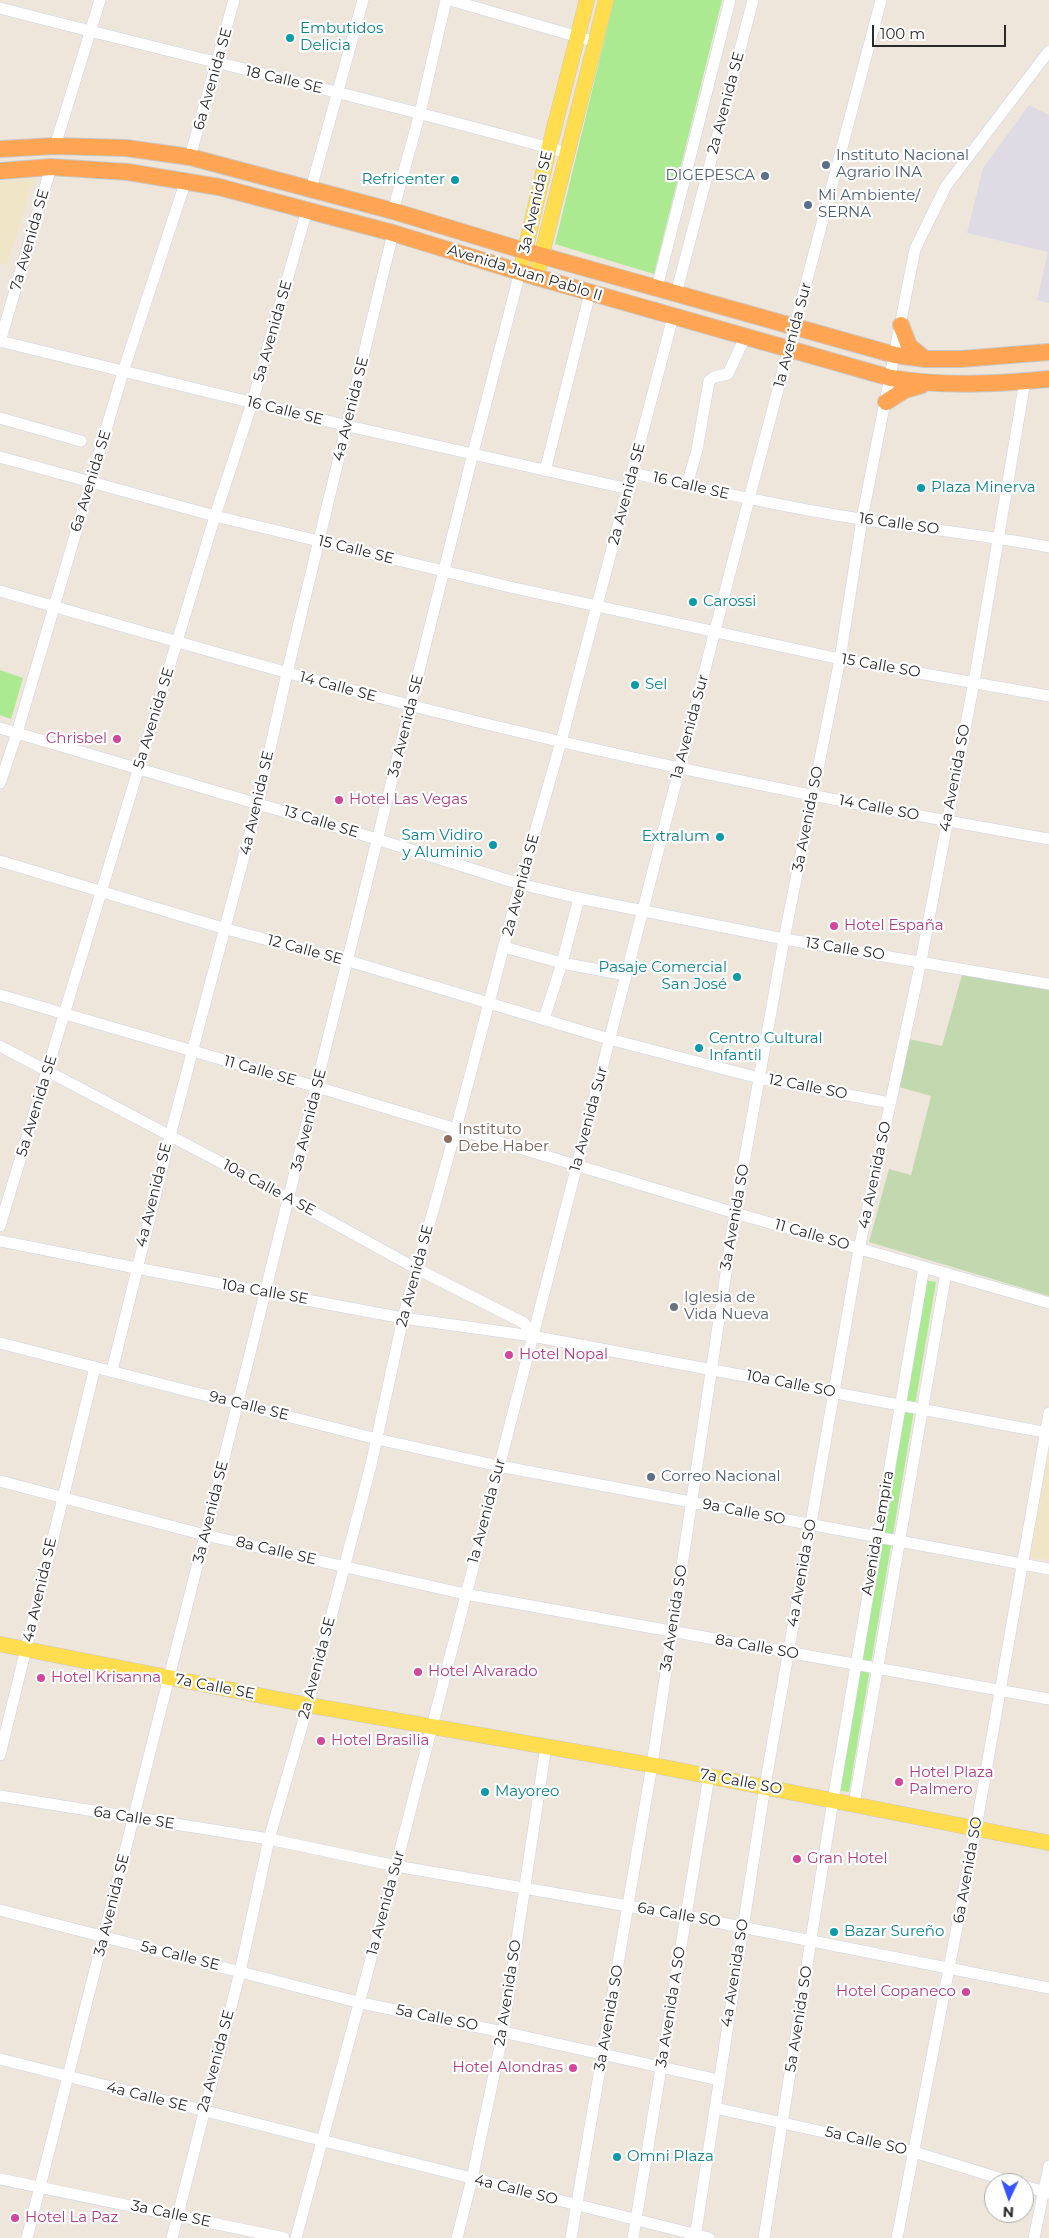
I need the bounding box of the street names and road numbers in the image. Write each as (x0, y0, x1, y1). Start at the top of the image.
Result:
street label: 6a Avenida SE (190, 26, 236, 132)
street label: 2a Avenida SE (704, 50, 748, 156)
street label: 18 Calle SE (244, 62, 324, 98)
street label: 3a Avenida SE (515, 149, 557, 255)
street label: 7a Avenida SE (7, 187, 53, 293)
street label: Avenida Juan Pablo II (445, 241, 605, 305)
street label: 5a Avenida SE (250, 278, 296, 384)
street label: 1a Avenida Sur (770, 281, 816, 389)
street label: 4a Avenida SE (329, 355, 373, 463)
street label: 16 Calle SE (245, 393, 325, 429)
street label: 6a Avenida SE (67, 428, 115, 534)
street label: 2a Avenida SE (605, 441, 649, 547)
street label: 16 Calle SE (651, 468, 731, 504)
street label: 16 Calle SO (858, 509, 940, 539)
street label: 15 Calle SE (316, 532, 396, 568)
street label: 15 Calle SO (840, 650, 922, 682)
street label: 5a Avenida SE (130, 665, 178, 771)
street label: 14 Calle SE (298, 668, 378, 706)
street label: 3a Avenida SE (385, 673, 427, 779)
street label: 1a Avenida Sur (667, 673, 713, 781)
street label: 4a Avenida SO (936, 723, 974, 833)
street label: 4a Avenida SE (236, 749, 278, 857)
street label: 3a Avenida SO (789, 765, 827, 873)
street label: 14 Calle SO (837, 791, 921, 825)
street label: 13 Calle SE (281, 802, 361, 842)
street label: 2a Avenida SE (499, 832, 543, 938)
street label: 12 Calle SE (265, 931, 345, 969)
street label: 13 Calle SO (804, 934, 886, 964)
street label: 11 Calle SE (222, 1052, 298, 1090)
street label: 5a Avenida SE (13, 1053, 61, 1159)
street label: 1a Avenida Sur (566, 1065, 612, 1173)
street label: 3a Avenida SE (288, 1067, 330, 1173)
street label: 12 Calle SO (767, 1071, 849, 1103)
street label: 4a Avenida SO (855, 1120, 895, 1230)
street label: 4a Avenida SE (132, 1141, 176, 1249)
street label: 10a Calle A SE (220, 1156, 318, 1220)
street label: 3a Avenida SO (717, 1163, 753, 1271)
street label: 11 Calle SO (773, 1216, 851, 1254)
street label: 2a Avenida SE (393, 1223, 437, 1329)
street label: 10a Calle SE (220, 1276, 310, 1308)
street label: 10a Calle SO (745, 1367, 837, 1401)
street label: 9a Calle SE (207, 1387, 291, 1425)
street label: 1a Avenida Sur (464, 1457, 510, 1565)
street label: 3a Avenida SE (190, 1459, 232, 1565)
street label: Avenida Lempira (858, 1469, 898, 1597)
street label: 9a Calle SO (701, 1495, 787, 1529)
street label: 4a Avenida SO (784, 1518, 820, 1628)
street label: 8a Calle SE (234, 1533, 318, 1569)
street label: 4a Avenida SE (19, 1536, 61, 1644)
street label: 3a Avenida SO (657, 1564, 691, 1672)
street label: 2a Avenida SE (295, 1615, 339, 1721)
street label: 8a Calle SO (714, 1631, 800, 1663)
street label: 7a Calle SE (174, 1670, 256, 1704)
street label: 7a Calle SO (698, 1765, 784, 1799)
street label: 6a Calle SE (92, 1803, 176, 1833)
street label: 6a Avenida SO (950, 1815, 986, 1925)
street label: 1a Avenida Sur (363, 1849, 409, 1957)
street label: 3a Avenida SE (91, 1852, 133, 1958)
street label: 6a Calle SO (636, 1899, 722, 1931)
street label: 4a Avenida SO (718, 1918, 752, 2028)
street label: 5a Calle SE (139, 1937, 221, 1975)
street label: 2a Avenida SO (491, 1938, 525, 2048)
street label: 3a Avenida A SO (653, 1945, 689, 2069)
street label: 3a Avenida SO (591, 1964, 627, 2072)
street label: 5a Avenida SO (782, 1964, 816, 2074)
street label: 5a Calle SO (394, 2001, 480, 2035)
street label: 2a Avenida SE (194, 2008, 238, 2114)
street label: 4a Calle SE (105, 2078, 189, 2116)
street label: 5a Calle SO (823, 2123, 909, 2159)
street label: 4a Calle SO (472, 2171, 560, 2209)
street label: 3a Calle SE (130, 2197, 212, 2231)

